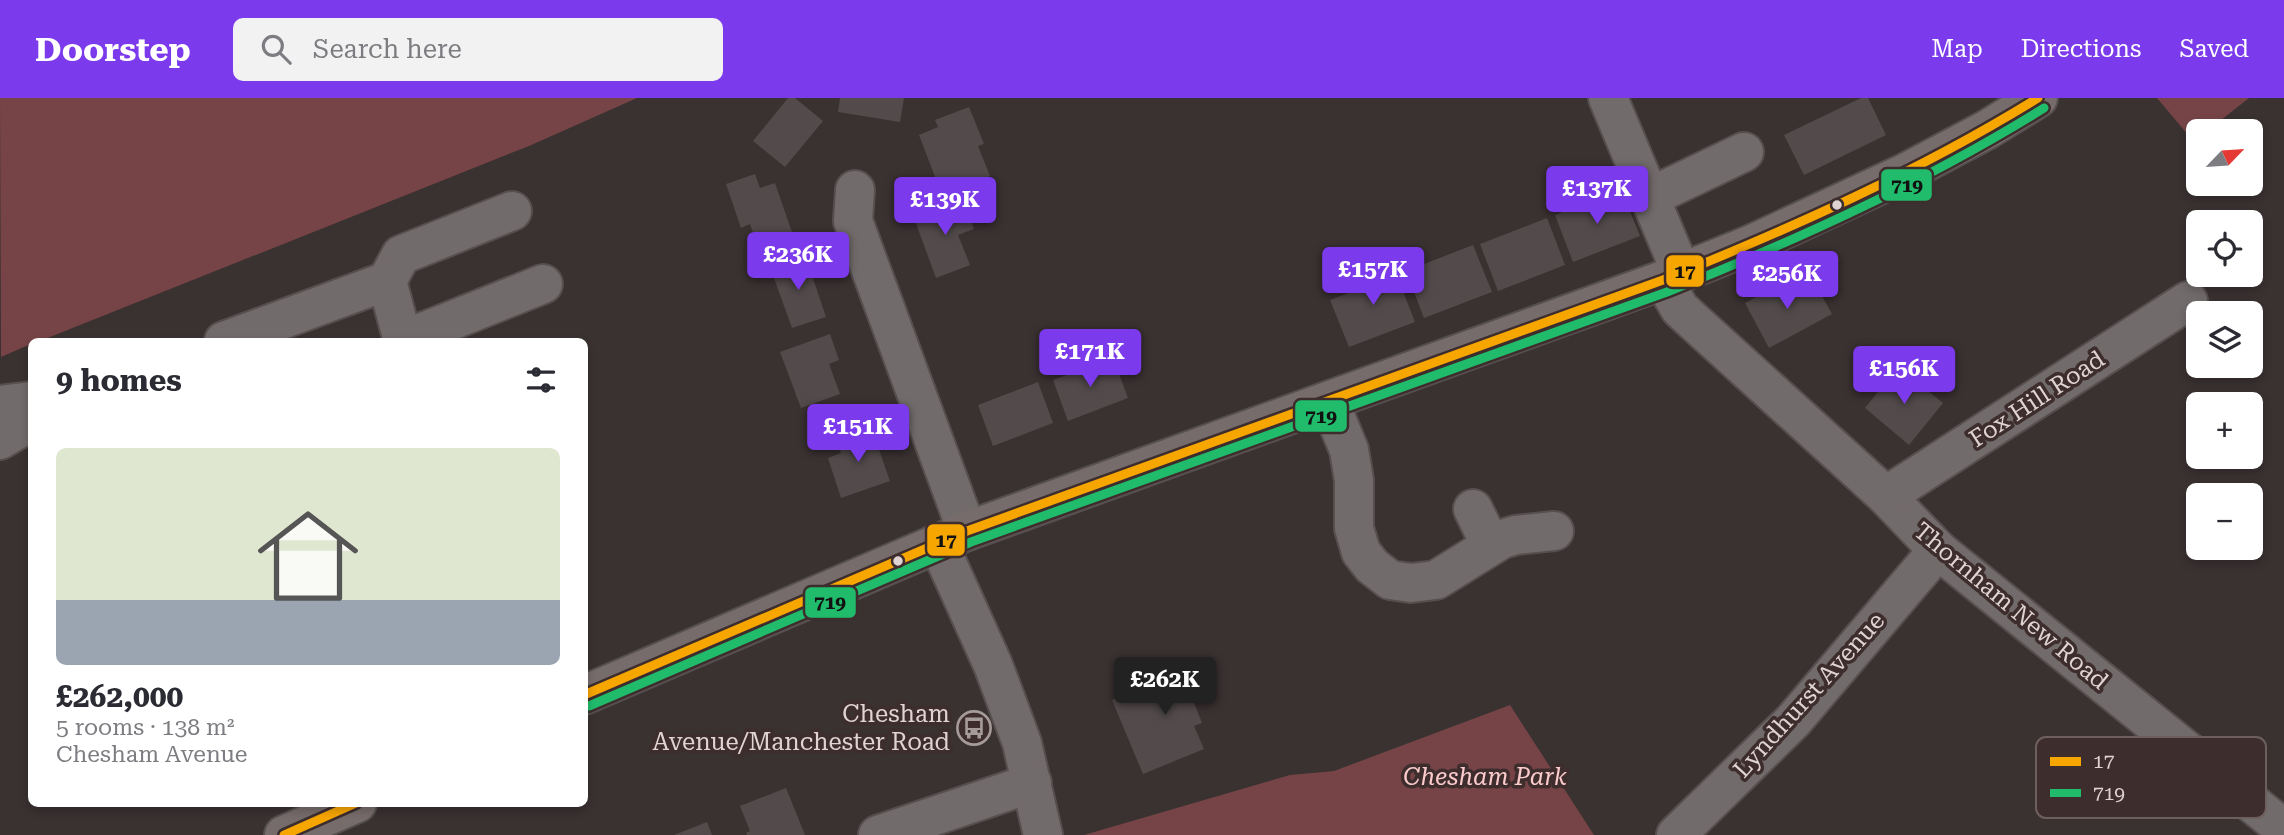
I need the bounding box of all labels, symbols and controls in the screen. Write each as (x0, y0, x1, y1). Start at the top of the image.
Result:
search box (233, 18, 723, 81)
text: Doorstep (35, 30, 191, 69)
icon: search (257, 30, 295, 68)
text: Search here (313, 34, 462, 64)
text: Map (1931, 35, 1983, 63)
text: Directions (2021, 35, 2141, 63)
text: Saved (2179, 35, 2249, 63)
north arrow (2186, 119, 2263, 196)
map controls (2186, 119, 2263, 560)
pin: £137K (1548, 166, 1646, 226)
line badge: 719 (1880, 168, 1933, 202)
text: 719 (1891, 174, 1923, 197)
text: £137K (1562, 175, 1632, 202)
pin: £139K (896, 178, 994, 237)
text: £139K (910, 186, 980, 213)
unlabelled marker (1830, 198, 1844, 212)
button: locate (2186, 210, 2263, 287)
pin: £236K (749, 232, 847, 292)
text: £236K (763, 241, 833, 268)
pin: £157K (1324, 248, 1422, 307)
pin: £256K (1738, 252, 1836, 311)
line badge: 17 (1665, 254, 1705, 288)
text: £157K (1338, 256, 1408, 283)
text: 17 (1674, 260, 1696, 283)
text: £256K (1752, 260, 1822, 287)
button: layers (2186, 301, 2263, 378)
pin: £171K (1041, 330, 1139, 389)
text: £171K (1055, 338, 1125, 365)
street label: Fox Hill Road (1964, 345, 2110, 453)
pin: £156K (1855, 346, 1953, 406)
text: £156K (1869, 355, 1939, 382)
icon: filters (522, 361, 560, 399)
text: 9 homes (56, 363, 182, 398)
button: + (2186, 392, 2263, 469)
line badge: 719 (1294, 399, 1348, 433)
pin: £151K (809, 404, 907, 464)
text: 719 (1305, 405, 1337, 428)
text: £151K (823, 413, 893, 440)
button: − (2186, 483, 2263, 560)
icon: home (245, 493, 371, 619)
street label: Thornham New Road (1908, 517, 2114, 695)
line badge: 17 (926, 523, 966, 557)
text: 17 (935, 529, 957, 552)
unlabelled marker (891, 554, 905, 568)
line badge: 719 (804, 586, 857, 619)
text: 719 (814, 591, 846, 614)
street label: Lyndhurst Avenue (1728, 607, 1890, 783)
pin: £262K (1116, 658, 1214, 717)
text: £262K (1130, 666, 1200, 693)
text: £262,000 (56, 679, 183, 714)
place label: Chesham Avenue/Manchester Road (653, 700, 950, 756)
bus stop icon: Chesham Avenue/Manchester Road (955, 709, 993, 747)
text: 5 rooms · 138 m² (56, 714, 234, 741)
legend (2036, 737, 2266, 818)
text: Chesham Avenue (56, 741, 247, 768)
text: 17 (2093, 750, 2115, 773)
park label: Chesham Park (1403, 763, 1567, 791)
text: 719 (2093, 782, 2125, 805)

